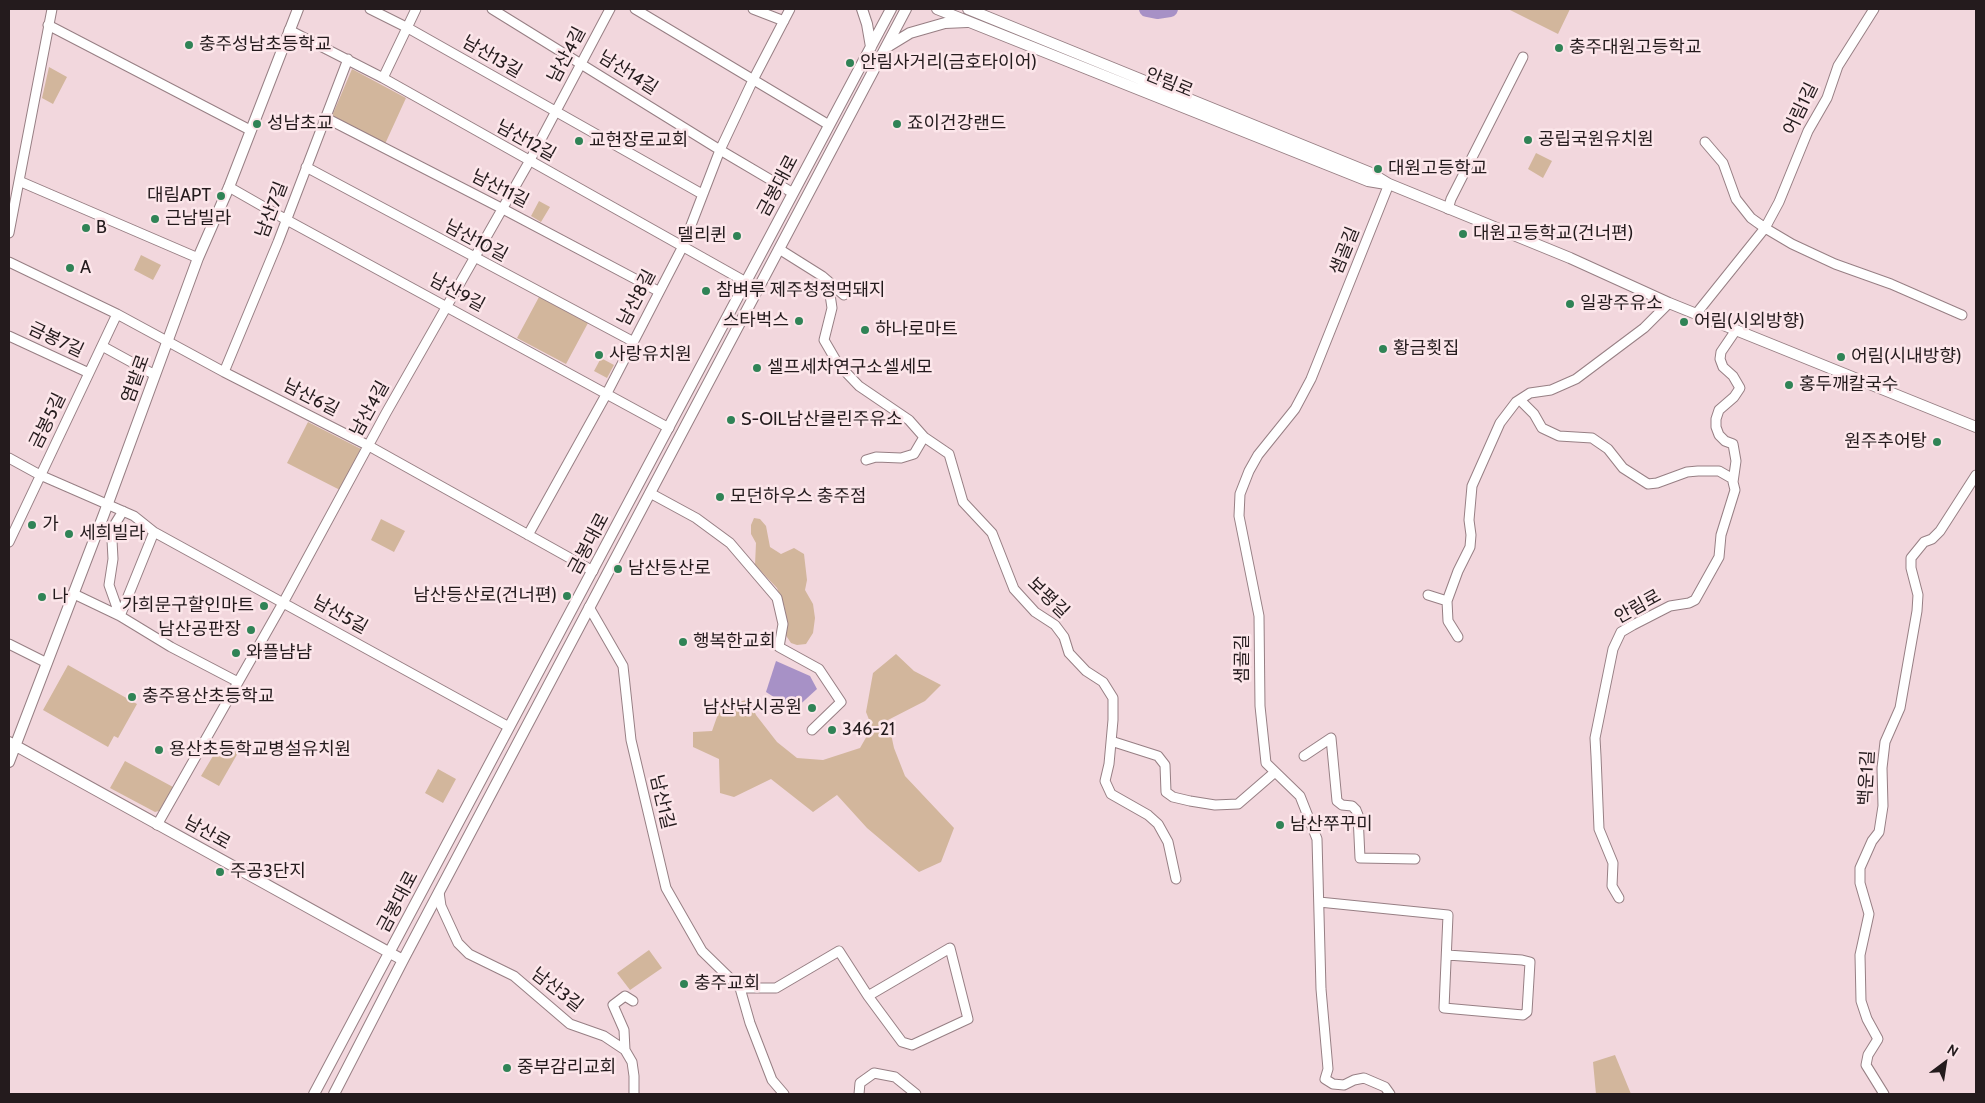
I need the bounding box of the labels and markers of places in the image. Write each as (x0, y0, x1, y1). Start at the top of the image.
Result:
place label: 충주성남초등학교 (199, 34, 331, 56)
place label: 충주대원고등학교 (1569, 37, 1701, 59)
marker: 충주성남초등학교 (183, 39, 195, 51)
marker: 충주대원고등학교 (1553, 42, 1565, 54)
place label: 안림사거리(금호타이어) (860, 52, 1037, 74)
marker: 안림사거리(금호타이어) (844, 57, 856, 69)
place label: 성남초교 (267, 113, 333, 135)
place label: 죠이건강랜드 (907, 113, 1006, 135)
marker: 성남초교 (251, 118, 263, 130)
marker: 죠이건강랜드 (891, 118, 903, 130)
place label: 공립국원유치원 (1538, 129, 1654, 151)
place label: 교현장로교회 (589, 130, 688, 152)
marker: 공립국원유치원 (1522, 134, 1534, 146)
marker: 교현장로교회 (573, 135, 585, 147)
place label: 대원고등학교 (1388, 158, 1487, 180)
marker: 대원고등학교 (1372, 163, 1384, 175)
place label: 대림APT (147, 185, 211, 207)
marker: 대림APT (215, 190, 227, 202)
place label: 근남빌라 (165, 208, 231, 230)
marker: 근남빌라 (149, 213, 161, 225)
place label: B (96, 217, 107, 239)
marker: B (80, 222, 92, 234)
place label: 대원고등학교(건너편) (1473, 223, 1633, 245)
place label: 델리퀸 (677, 225, 727, 247)
marker: 대원고등학교(건너편) (1457, 228, 1469, 240)
marker: 델리퀸 (731, 230, 743, 242)
place label: A (80, 257, 91, 279)
marker: A (64, 262, 76, 274)
place label: 참벼루 제주청정먹돼지 (716, 280, 886, 302)
marker: 참벼루 제주청정먹돼지 (700, 285, 712, 297)
place label: 일광주유소 (1580, 293, 1663, 315)
marker: 일광주유소 (1564, 298, 1576, 310)
place label: 스타벅스 (723, 310, 789, 332)
place label: 어림(시외방향) (1694, 311, 1805, 333)
marker: 스타벅스 (793, 315, 805, 327)
marker: 어림(시외방향) (1678, 316, 1690, 328)
place label: 하나로마트 (875, 319, 958, 341)
marker: 하나로마트 (859, 324, 871, 336)
place label: 황금횟집 (1393, 338, 1459, 360)
marker: 황금횟집 (1377, 343, 1389, 355)
place label: 사랑유치원 (609, 344, 692, 366)
place label: 어림(시내방향) (1851, 346, 1962, 368)
marker: 사랑유치원 (593, 349, 605, 361)
marker: 어림(시내방향) (1835, 351, 1847, 363)
place label: 셀프세차연구소셀세모 (767, 357, 933, 379)
marker: 셀프세차연구소셀세모 (751, 362, 763, 374)
place label: 홍두깨칼국수 (1799, 374, 1898, 396)
marker: 홍두깨칼국수 (1783, 379, 1795, 391)
place label: S-OIL남산클린주유소 (741, 409, 903, 431)
marker: S-OIL남산클린주유소 (725, 414, 737, 426)
place label: 원주추어탕 (1844, 431, 1927, 453)
marker: 원주추어탕 (1931, 436, 1943, 448)
place label: 모던하우스 충주점 (730, 486, 867, 508)
marker: 모던하우스 충주점 (714, 491, 726, 503)
place label: 가 (42, 514, 59, 536)
marker: 가 (26, 519, 38, 531)
place label: 세희빌라 (79, 523, 145, 545)
marker: 세희빌라 (63, 528, 75, 540)
place label: 남산등산로 (628, 558, 711, 580)
marker: 남산등산로 (612, 563, 624, 575)
place label: 남산등산로(건너편) (413, 585, 557, 607)
place label: 나 (52, 586, 69, 608)
marker: 남산등산로(건너편) (561, 590, 573, 602)
marker: 나 (36, 591, 48, 603)
place label: 가희문구할인마트 (122, 595, 254, 617)
marker: 가희문구할인마트 (258, 600, 270, 612)
place label: 남산공판장 (158, 619, 241, 641)
marker: 남산공판장 (245, 624, 257, 636)
place label: 행복한교회 (693, 631, 776, 653)
marker: 행복한교회 (677, 636, 689, 648)
place label: 와플냠냠 (246, 642, 312, 664)
marker: 와플냠냠 (230, 647, 242, 659)
place label: 충주용산초등학교 (142, 686, 274, 708)
marker: 충주용산초등학교 (126, 691, 138, 703)
place label: 남산낚시공원 (703, 697, 802, 719)
marker: 남산낚시공원 (806, 702, 818, 714)
place label: 346-21 (842, 719, 895, 741)
marker: 346-21 (826, 724, 838, 736)
place label: 용산초등학교병설유치원 (169, 739, 351, 761)
marker: 용산초등학교병설유치원 (153, 744, 165, 756)
place label: 남산쭈꾸미 (1290, 814, 1373, 836)
marker: 남산쭈꾸미 (1274, 819, 1286, 831)
place label: 주공3단지 (230, 861, 306, 883)
marker: 주공3단지 (214, 866, 226, 878)
place label: 충주교회 (694, 973, 760, 995)
marker: 충주교회 (678, 978, 690, 990)
place label: 중부감리교회 (517, 1057, 616, 1079)
marker: 중부감리교회 (501, 1062, 513, 1074)

